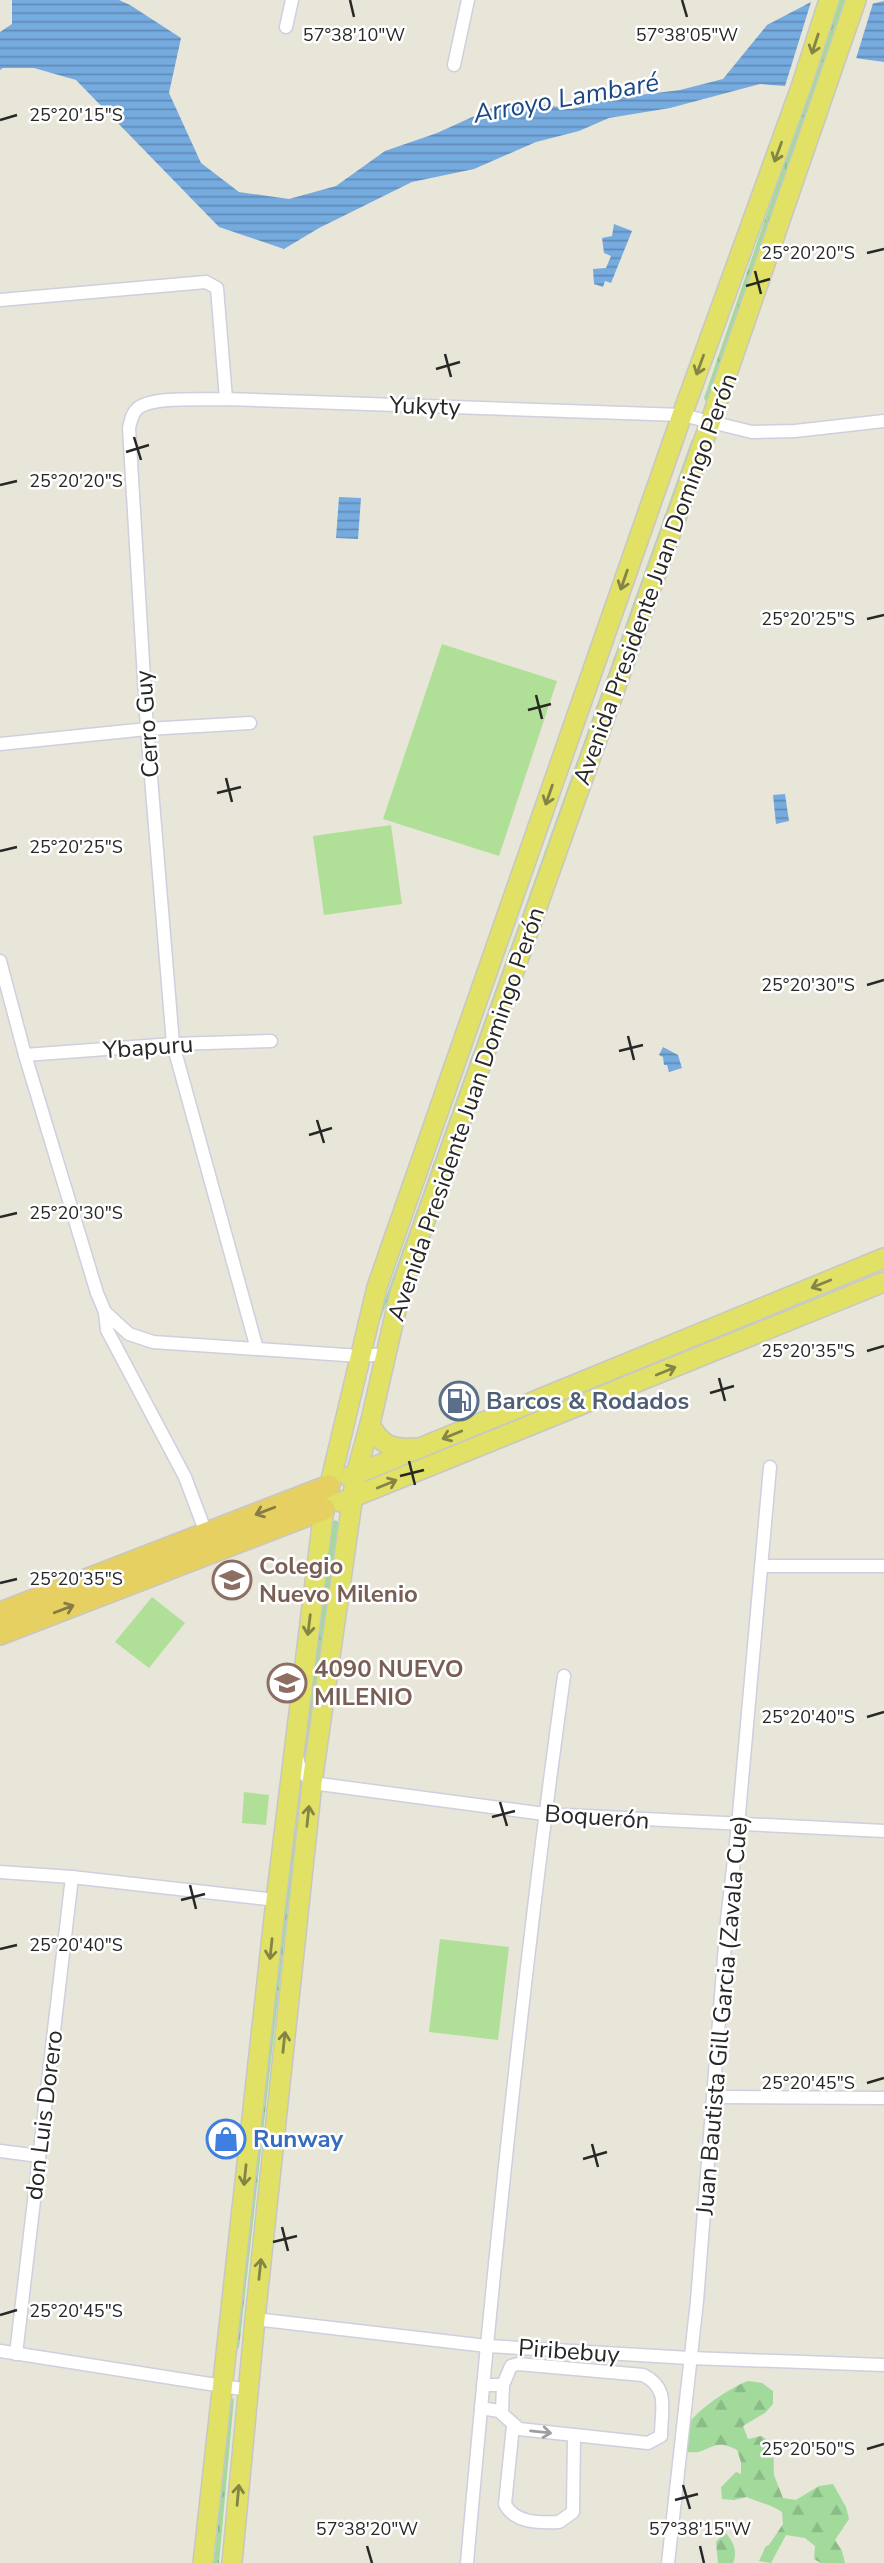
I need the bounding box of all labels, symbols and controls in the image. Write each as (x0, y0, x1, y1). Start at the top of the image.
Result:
text: 57°38'10"W (303, 23, 405, 47)
text: 57°38'05"W (636, 23, 738, 47)
one-way arrow (808, 32, 821, 54)
water label: Arroyo Lambaré (469, 64, 662, 132)
text: 25°20'15"S (29, 103, 123, 127)
one-way arrow (771, 140, 783, 162)
text: 25°20'20"S (761, 241, 855, 265)
one-way arrow (693, 354, 705, 376)
street label: Avenida Presidente Juan Domingo Perón (565, 369, 745, 789)
street label: Yukyty (388, 389, 462, 423)
text: 25°20'20"S (29, 469, 123, 493)
one-way arrow (617, 568, 629, 590)
text: 25°20'25"S (761, 607, 855, 631)
street label: Cerro Guy (127, 668, 167, 779)
one-way arrow (542, 783, 554, 805)
text: 25°20'25"S (29, 835, 123, 859)
street label: Avenida Presidente Juan Domingo Perón (380, 903, 552, 1325)
text: 25°20'30"S (761, 973, 855, 997)
street label: Ybapuru (101, 1028, 194, 1066)
text: 25°20'30"S (29, 1201, 123, 1225)
one-way arrow (810, 1279, 832, 1292)
text: 25°20'35"S (761, 1339, 855, 1363)
one-way arrow (655, 1363, 677, 1376)
fuel station icon: Barcos & Rodados (438, 1380, 480, 1422)
place label: Barcos & Rodados (486, 1385, 689, 1417)
one-way arrow (441, 1430, 463, 1443)
one-way arrow (376, 1476, 398, 1489)
one-way arrow (255, 1505, 277, 1518)
place label: Colegio Nuevo Milenio (259, 1550, 418, 1610)
school or university icon: Colegio Nuevo Milenio (211, 1559, 253, 1601)
text: 25°20'35"S (29, 1567, 123, 1591)
one-way arrow (52, 1602, 74, 1615)
one-way arrow (303, 1614, 316, 1636)
place label: 4090 NUEVO MILENIO (314, 1653, 464, 1713)
school or university icon: 4090 NUEVO MILENIO (266, 1662, 308, 1704)
text: 25°20'40"S (761, 1705, 855, 1729)
street label: Boquerón (543, 1797, 651, 1837)
one-way arrow (302, 1805, 315, 1828)
street label: Juan Bautista Gill Garcia (Zavala Cue) (688, 1814, 755, 2217)
text: 25°20'40"S (29, 1933, 123, 1957)
one-way arrow (264, 1937, 277, 1960)
street label: don Luis Dorero (18, 2028, 70, 2202)
one-way arrow (278, 2032, 291, 2054)
text: 25°20'45"S (761, 2071, 855, 2095)
shop icon: Runway (205, 2118, 247, 2160)
place label: Runway (253, 2123, 344, 2155)
one-way arrow (238, 2163, 251, 2186)
one-way arrow (254, 2258, 267, 2280)
text: 25°20'45"S (29, 2299, 123, 2323)
street label: Piribebuy (517, 2331, 621, 2371)
one-way arrow (529, 2426, 552, 2439)
text: 25°20'50"S (761, 2437, 855, 2461)
one-way arrow (232, 2484, 245, 2507)
text: 57°38'20"W (316, 2517, 418, 2541)
text: 57°38'15"W (649, 2517, 751, 2541)

